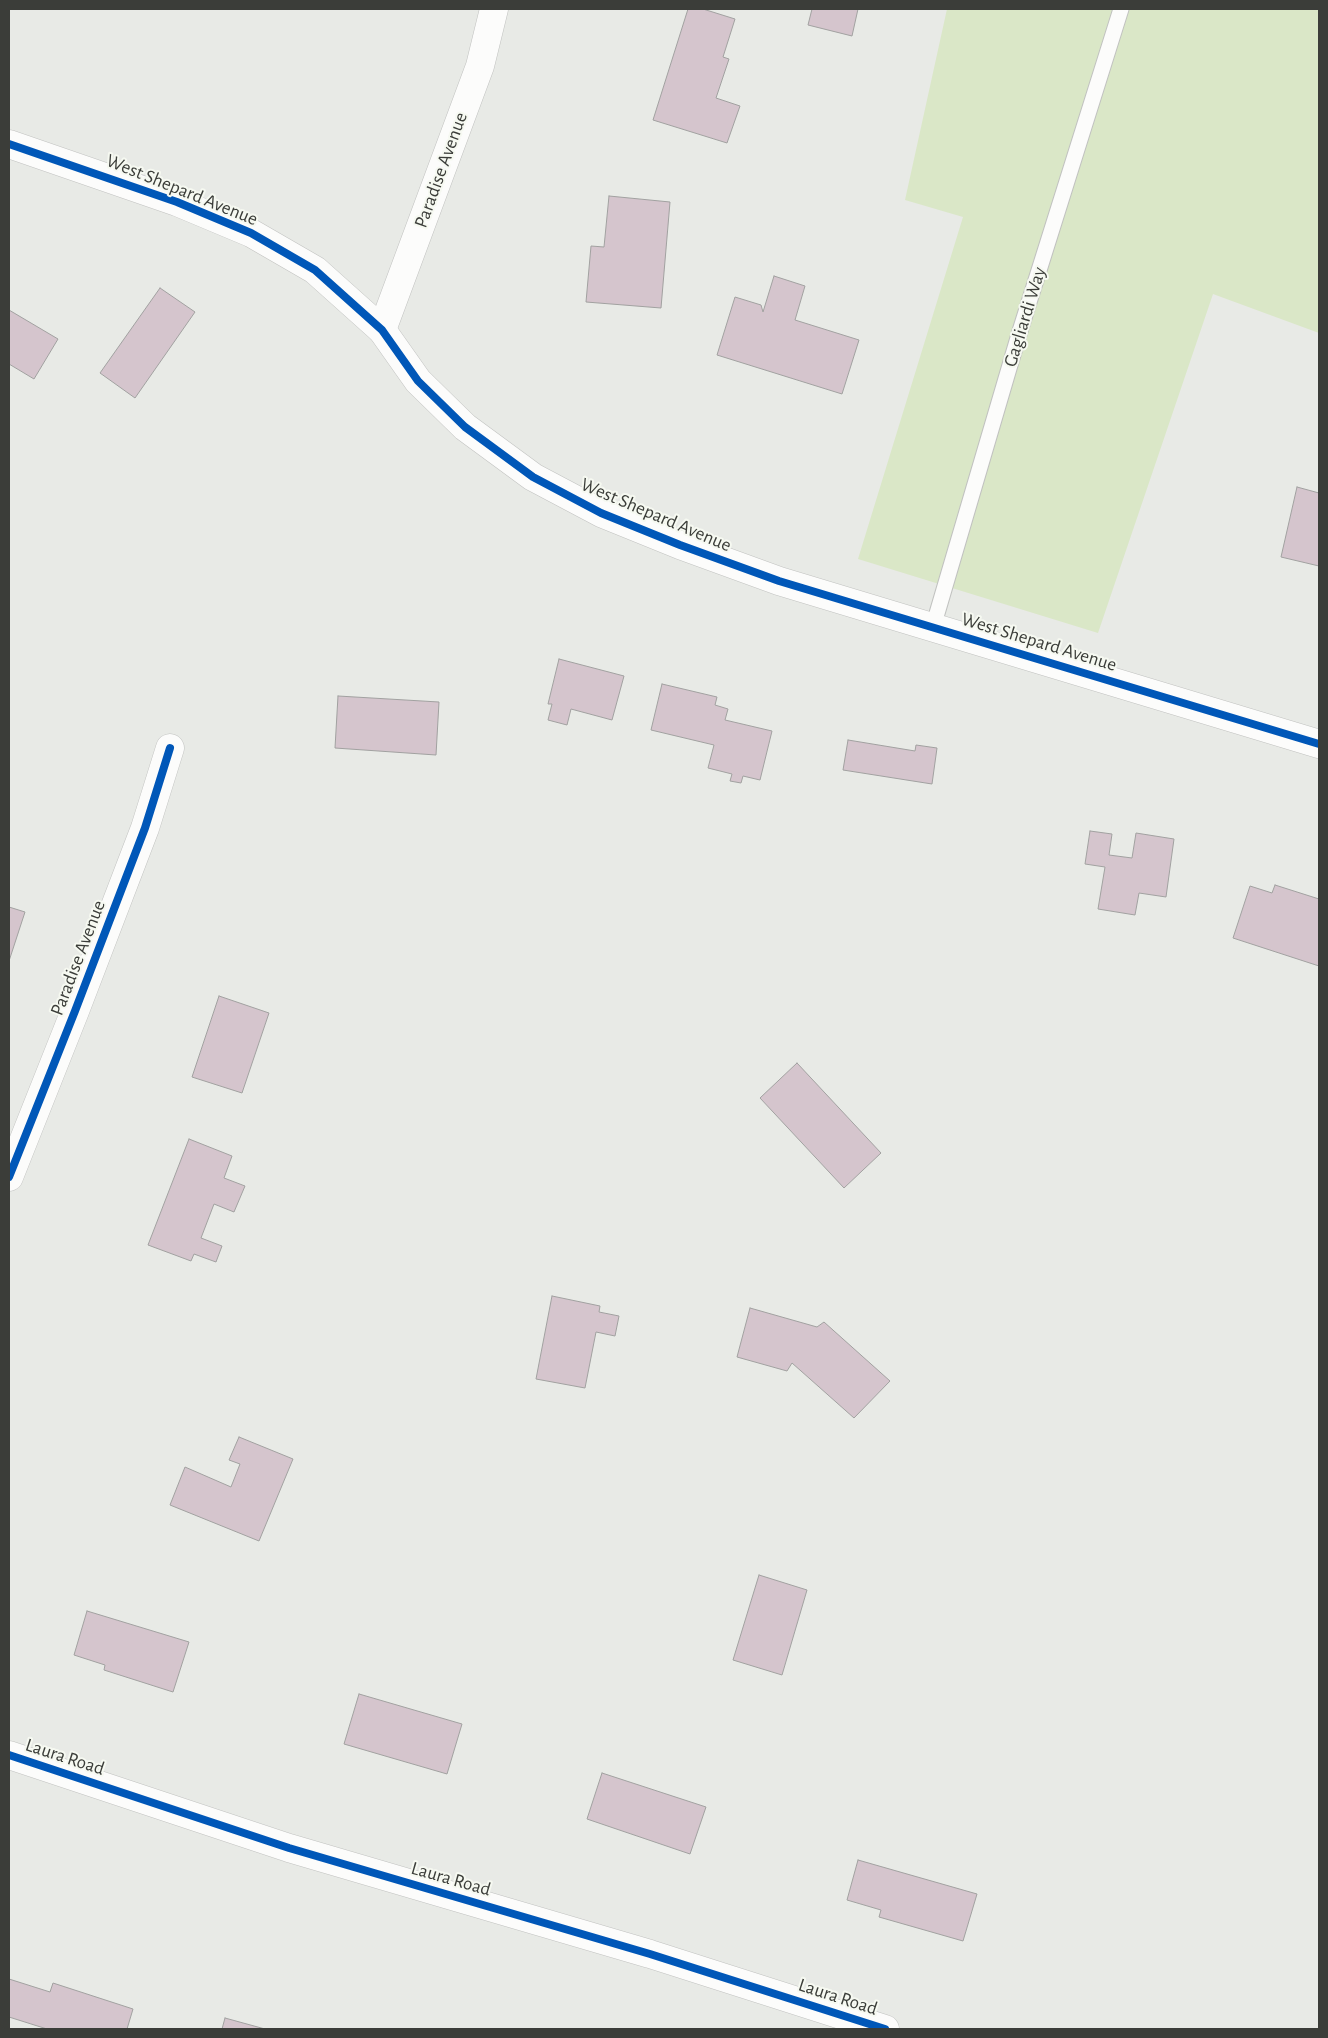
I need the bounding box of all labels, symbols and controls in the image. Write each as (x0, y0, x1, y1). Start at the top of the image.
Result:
street label: Paradise Avenue (410, 109, 472, 231)
street label: West Shepard Avenue (103, 149, 261, 231)
street label: Gagliardi Way (999, 264, 1051, 370)
street label: West Shepard Avenue (577, 473, 735, 557)
street label: West Shepard Avenue (959, 608, 1119, 676)
street label: Paradise Avenue (46, 897, 110, 1019)
street label: Laura Road (23, 1734, 107, 1780)
street label: Laura Road (409, 1857, 493, 1901)
street label: Laura Road (796, 1974, 880, 2020)

